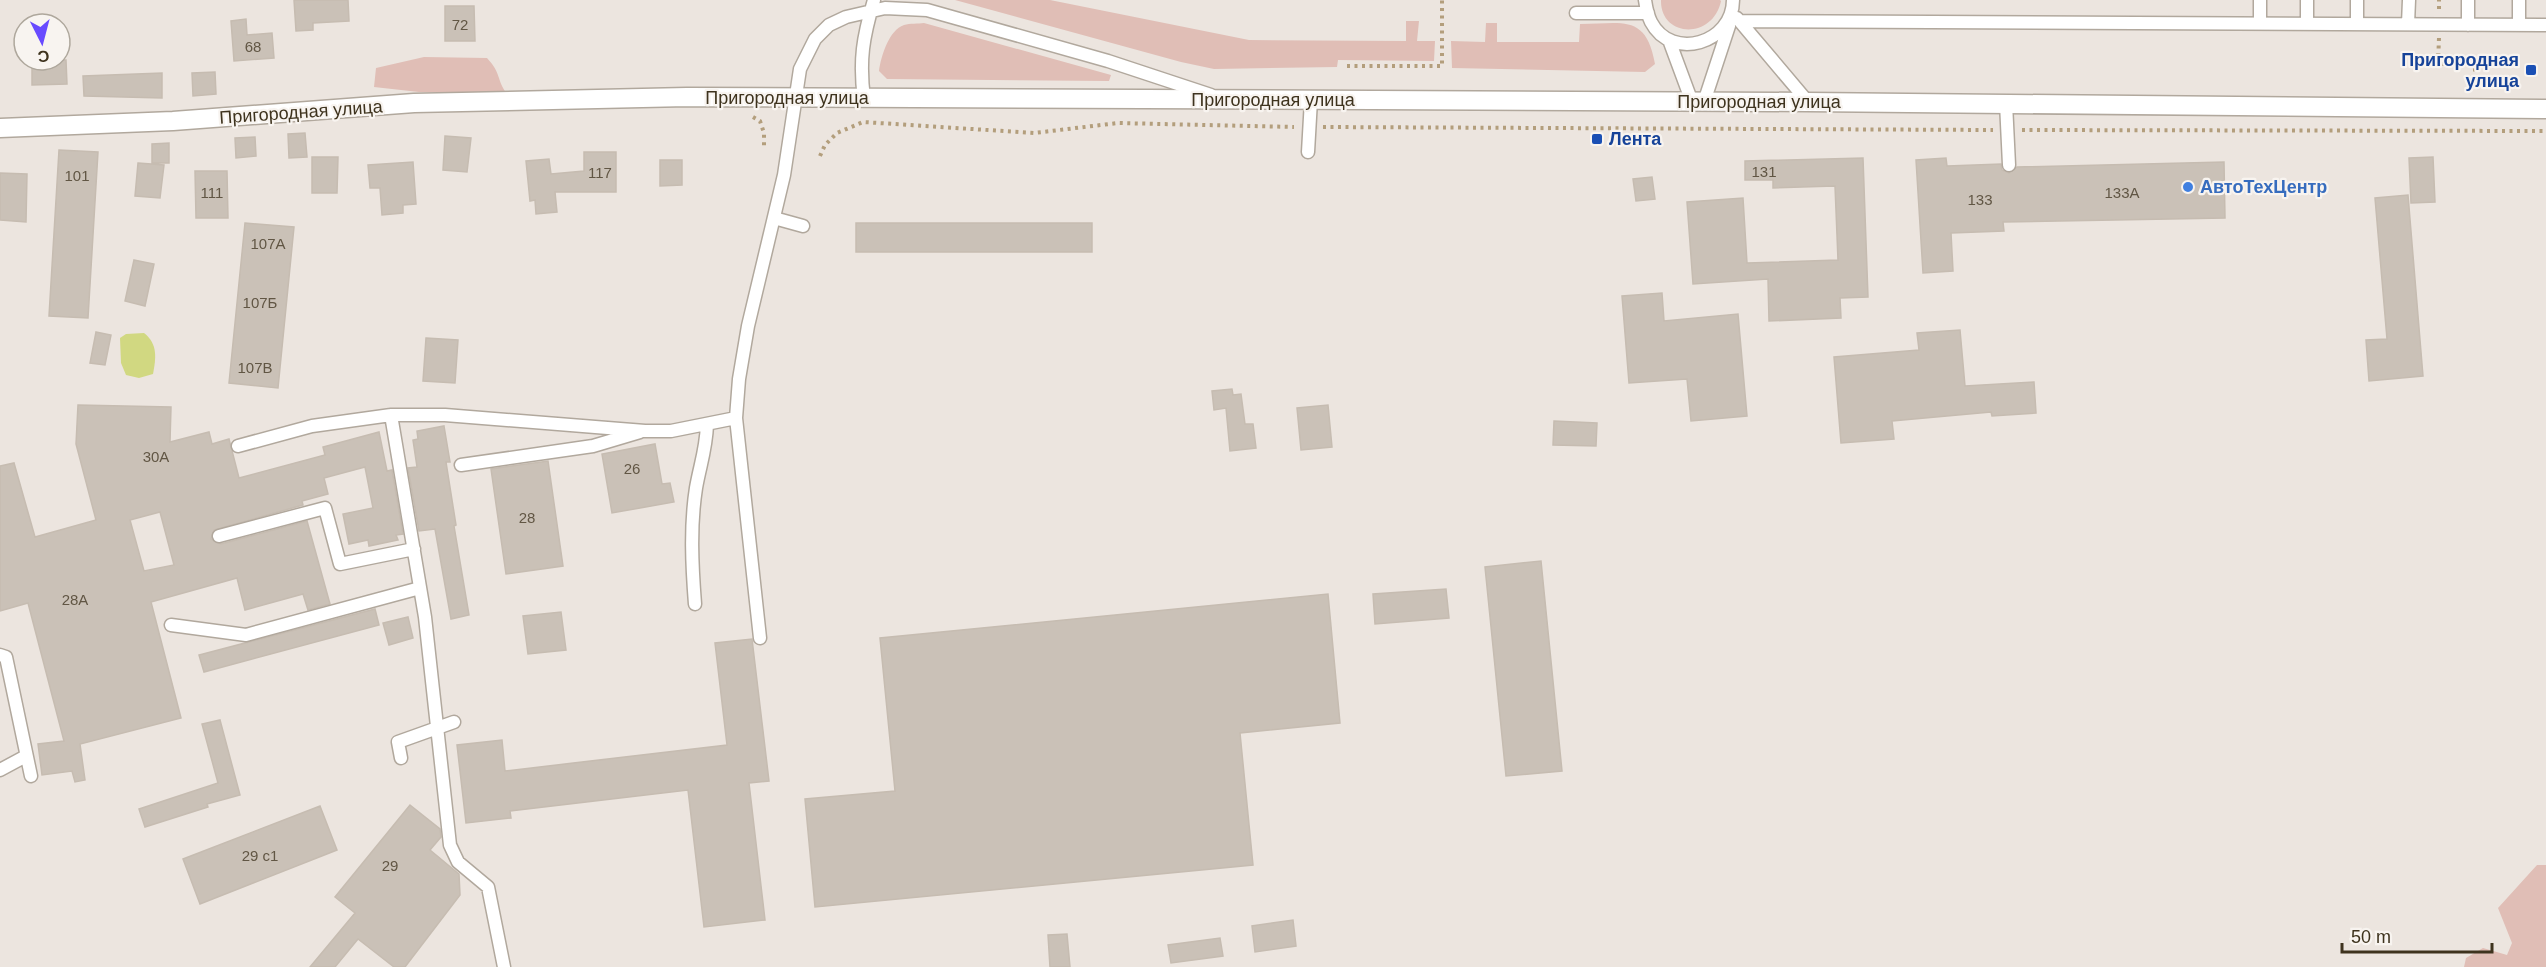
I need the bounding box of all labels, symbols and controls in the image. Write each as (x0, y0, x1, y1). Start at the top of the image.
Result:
north arrow (12, 12, 72, 72)
house number: 72 (452, 16, 468, 33)
house number: 68 (245, 38, 261, 55)
text: С (36, 47, 50, 66)
place label: Пригородная улица (2401, 50, 2520, 91)
marker: Пригородная улица (2524, 63, 2538, 77)
street label: Пригородная улица (705, 88, 870, 108)
street label: Пригородная улица (1191, 90, 1356, 110)
street label: Пригородная улица (1677, 92, 1842, 112)
street label: Пригородная улица (219, 96, 384, 128)
place label: Лента (1609, 129, 1662, 149)
marker: Лента (1590, 132, 1604, 146)
house number: 131 (1751, 163, 1777, 180)
house number: 117 (588, 164, 612, 181)
house number: 101 (64, 167, 90, 184)
place label: АвтоТехЦентр (2200, 177, 2327, 197)
marker: АвтоТехЦентр (2181, 180, 2195, 194)
house number: 111 (201, 184, 223, 201)
house number: 133А (2104, 184, 2140, 201)
house number: 133 (1967, 191, 1993, 208)
house number: 107А (250, 235, 286, 252)
house number: 107Б (243, 294, 278, 311)
house number: 107В (237, 359, 273, 376)
house number: 30А (143, 448, 169, 465)
house number: 26 (624, 460, 640, 477)
house number: 28 (519, 509, 535, 526)
house number: 28А (62, 591, 88, 608)
house number: 29 с1 (242, 847, 278, 864)
house number: 29 (382, 857, 398, 874)
scale bar (2342, 916, 2492, 954)
text: 50 m (2351, 927, 2391, 947)

